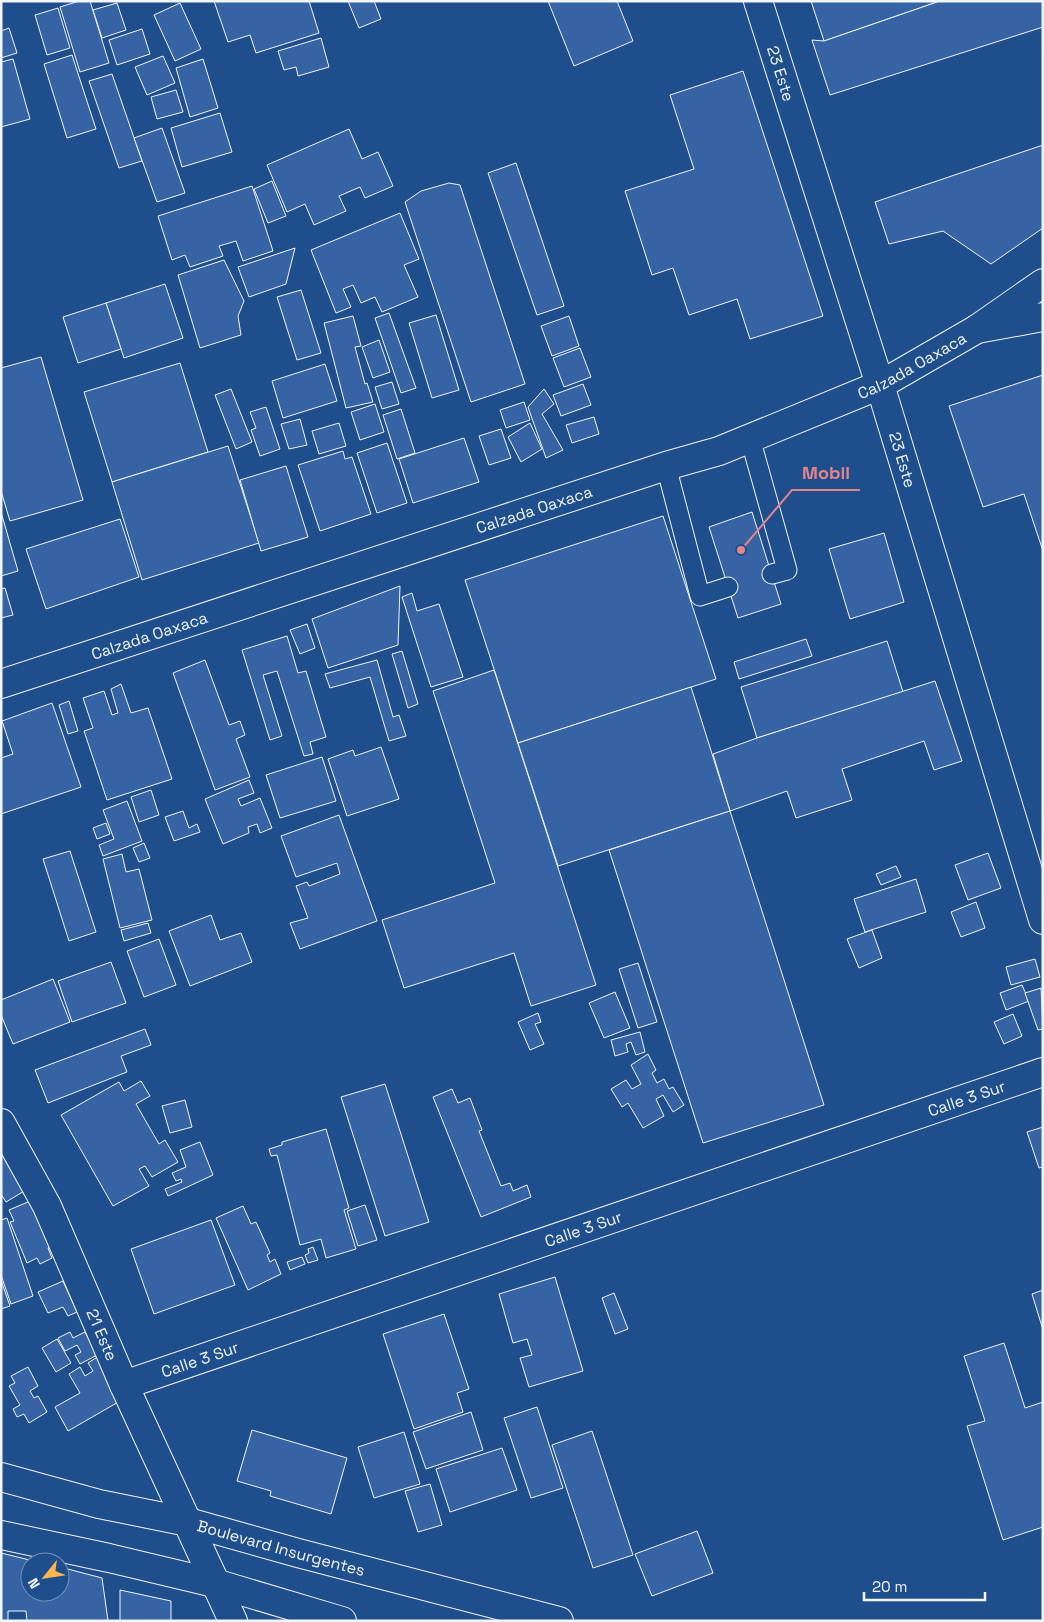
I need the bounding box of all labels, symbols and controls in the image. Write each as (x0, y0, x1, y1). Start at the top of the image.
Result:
street label: 23 Este (762, 43, 800, 104)
street label: Calzada Oaxaca (854, 327, 970, 404)
street label: 23 Este (884, 429, 921, 490)
callout: Mobil (792, 457, 860, 490)
text: Mobil (802, 461, 850, 484)
street label: Calzada Oaxaca (473, 480, 595, 538)
street label: Calzada Oaxaca (88, 607, 210, 664)
street label: Calle 3 Sur (925, 1075, 1008, 1121)
street label: Calle 3 Sur (542, 1206, 625, 1252)
street label: 21 Este (82, 1306, 123, 1364)
street label: Calle 3 Sur (158, 1336, 241, 1382)
street label: Boulevard Insurgentes (195, 1515, 367, 1581)
north arrow (20, 1552, 70, 1602)
scale bar (864, 1570, 985, 1602)
text: N (24, 1575, 44, 1592)
text: 20 m (872, 1577, 907, 1596)

